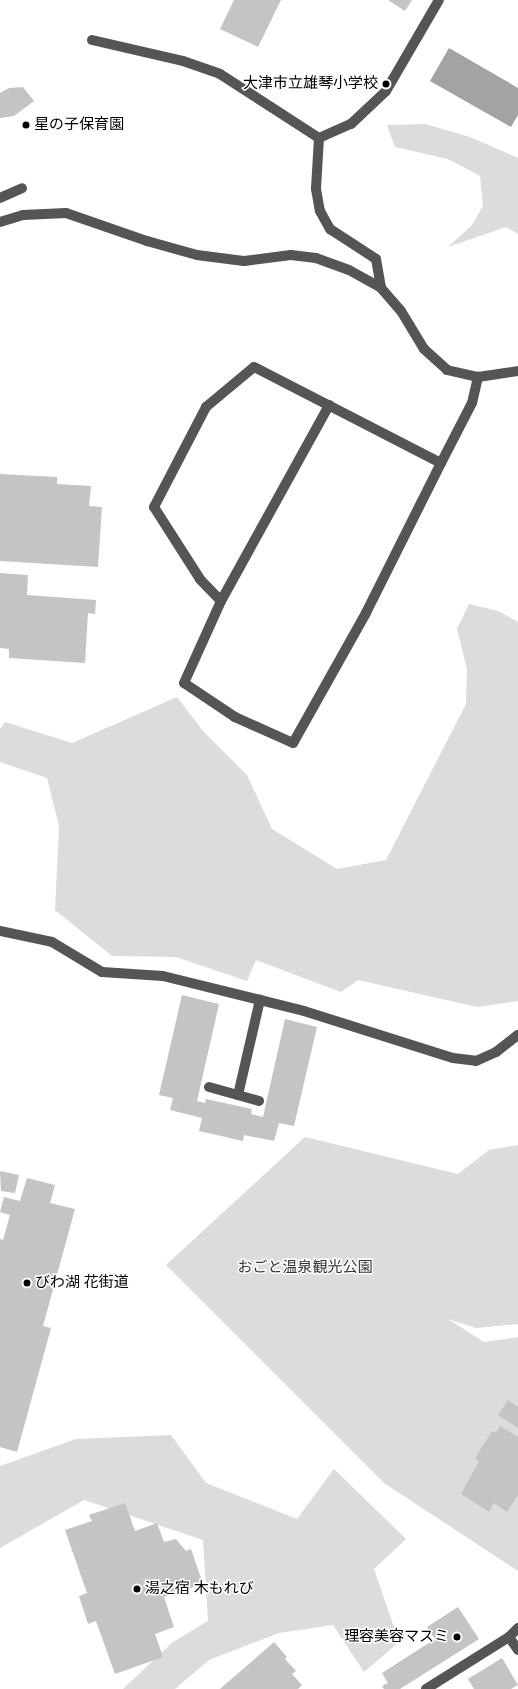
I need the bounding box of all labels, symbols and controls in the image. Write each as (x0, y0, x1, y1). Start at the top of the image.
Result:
place label: 大津市立雄琴小学校 (243, 75, 378, 93)
marker: 大津市立雄琴小学校 (381, 79, 391, 89)
place label: 星の子保育園 (34, 116, 124, 134)
marker: 星の子保育園 (21, 120, 31, 130)
park label: おごと温泉観光公園 (238, 1259, 372, 1277)
place label: びわ湖 花街道 (35, 1274, 129, 1292)
marker: びわ湖 花街道 (22, 1278, 32, 1288)
place label: 湯之宿 木もれび (145, 1580, 254, 1598)
marker: 湯之宿 木もれび (132, 1584, 142, 1594)
place label: 理容美容マスミ (344, 1628, 449, 1646)
marker: 理容美容マスミ (452, 1632, 462, 1642)

